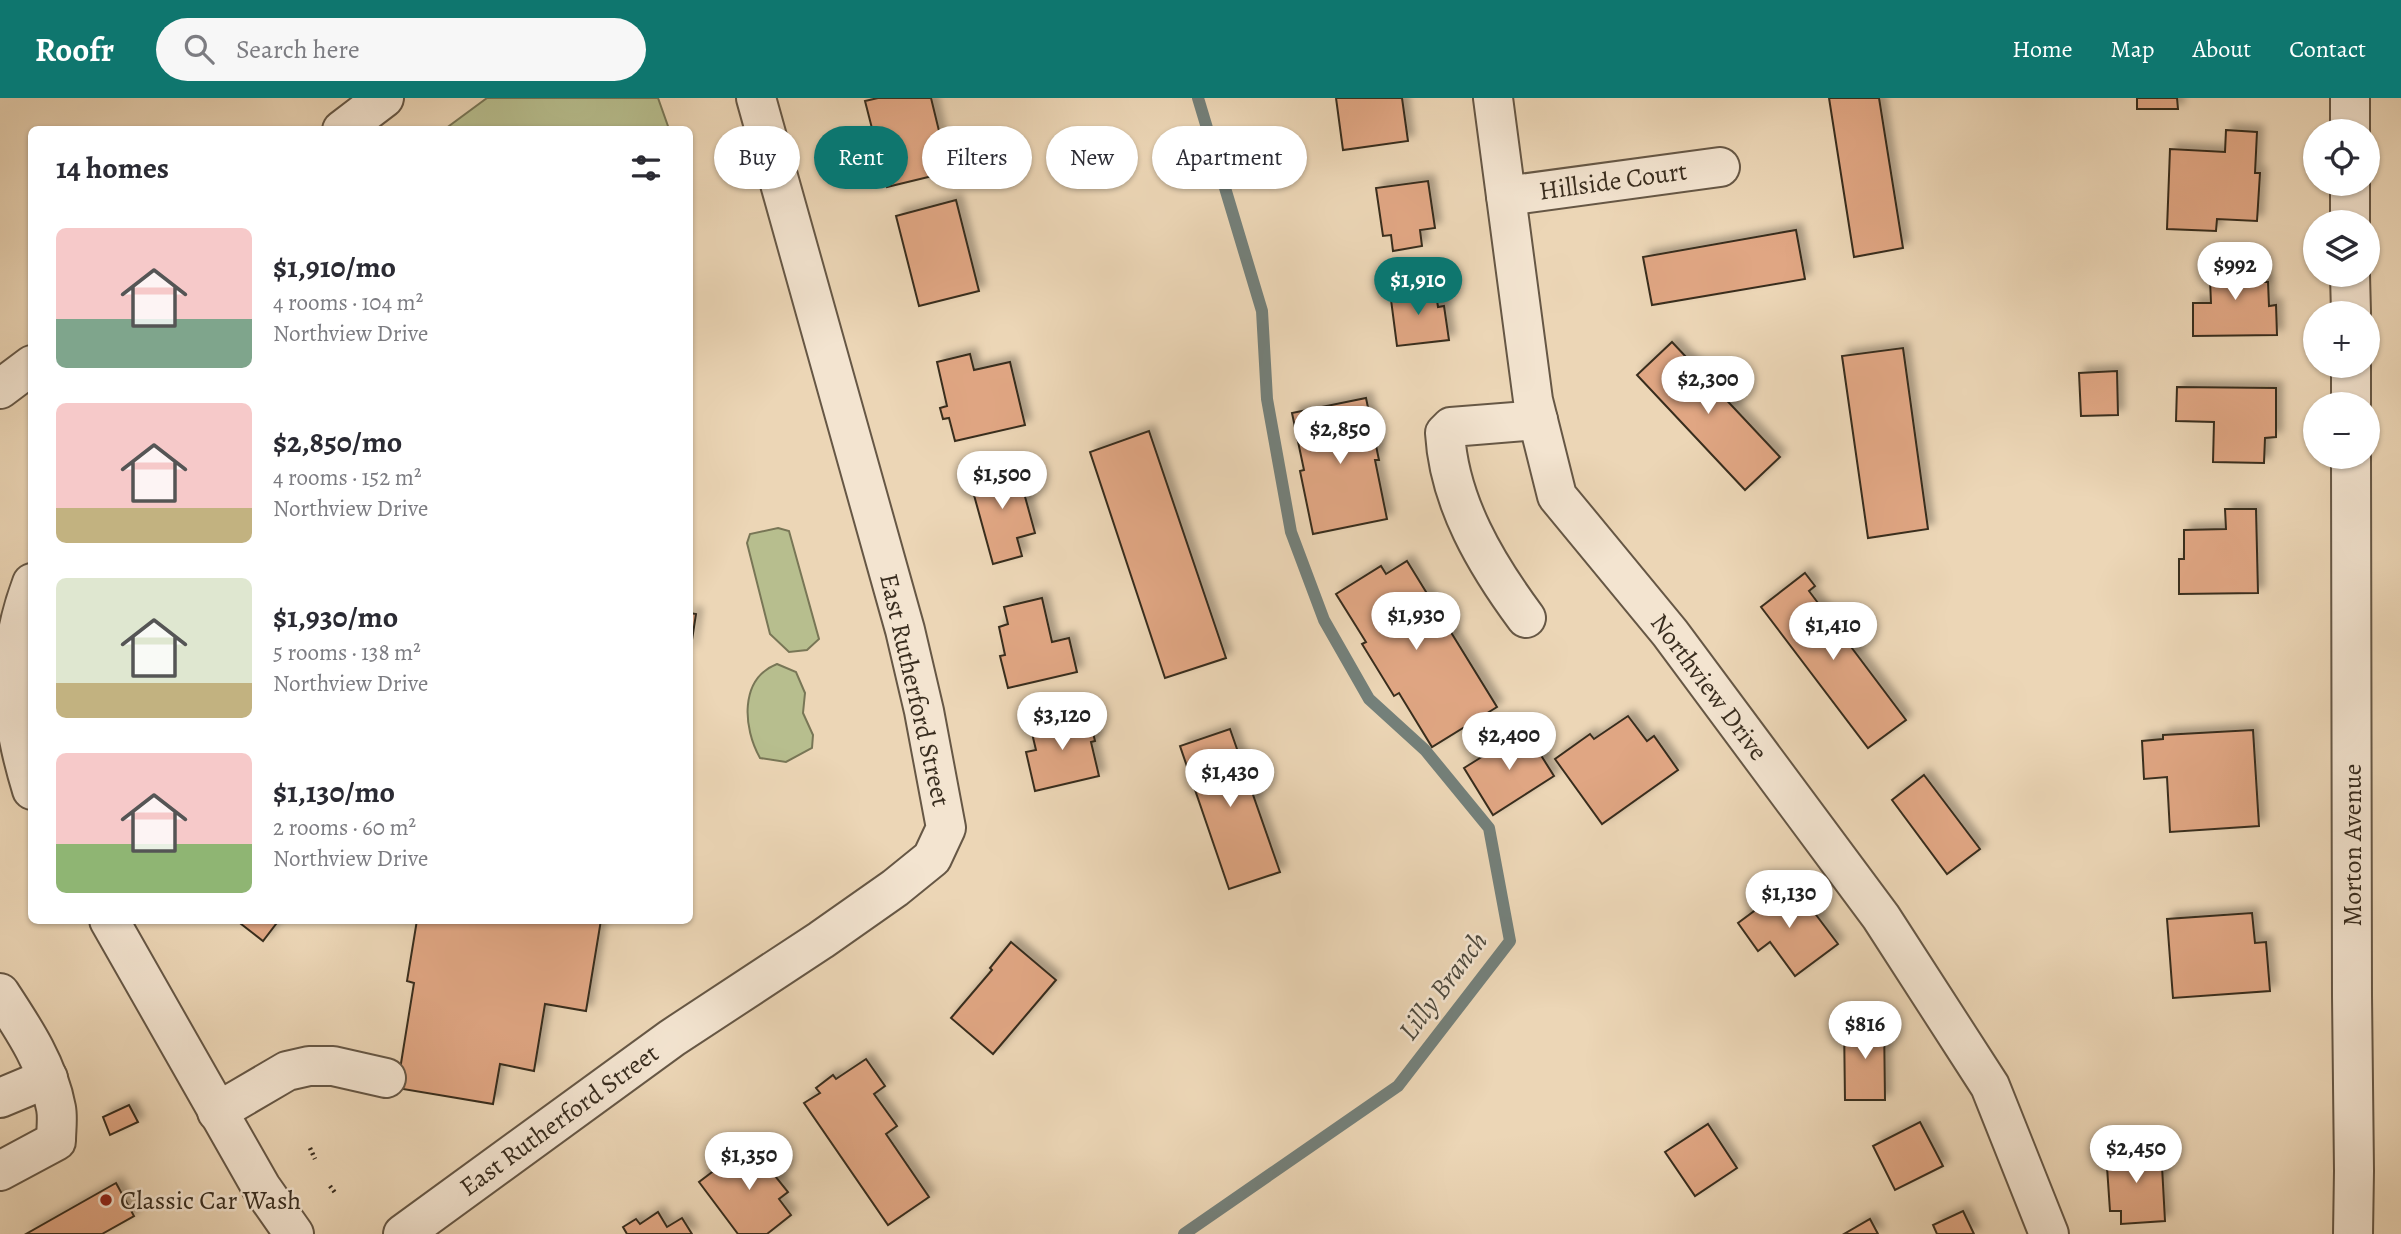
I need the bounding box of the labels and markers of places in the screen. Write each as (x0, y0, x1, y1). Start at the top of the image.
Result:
pin: $992 (2194, 242, 2276, 302)
pin: $1,910 (1361, 258, 1475, 317)
pin: $2,300 (1651, 356, 1765, 416)
pin: $2,850 (1283, 406, 1397, 466)
pin: $1,500 (945, 452, 1059, 511)
pin: $1,930 (1359, 592, 1473, 652)
pin: $1,410 (1776, 602, 1890, 662)
pin: $3,120 (1005, 692, 1119, 752)
pin: $2,400 (1452, 712, 1566, 772)
pin: $1,430 (1173, 750, 1287, 809)
pin: $1,130 (1732, 870, 1846, 930)
pin: $816 (1824, 1002, 1906, 1061)
pin: $2,450 (2079, 1126, 2193, 1185)
pin: $1,350 (692, 1132, 806, 1192)
place label: Classic Car Wash (120, 1183, 301, 1218)
marker: Classic Car Wash (98, 1192, 114, 1208)

